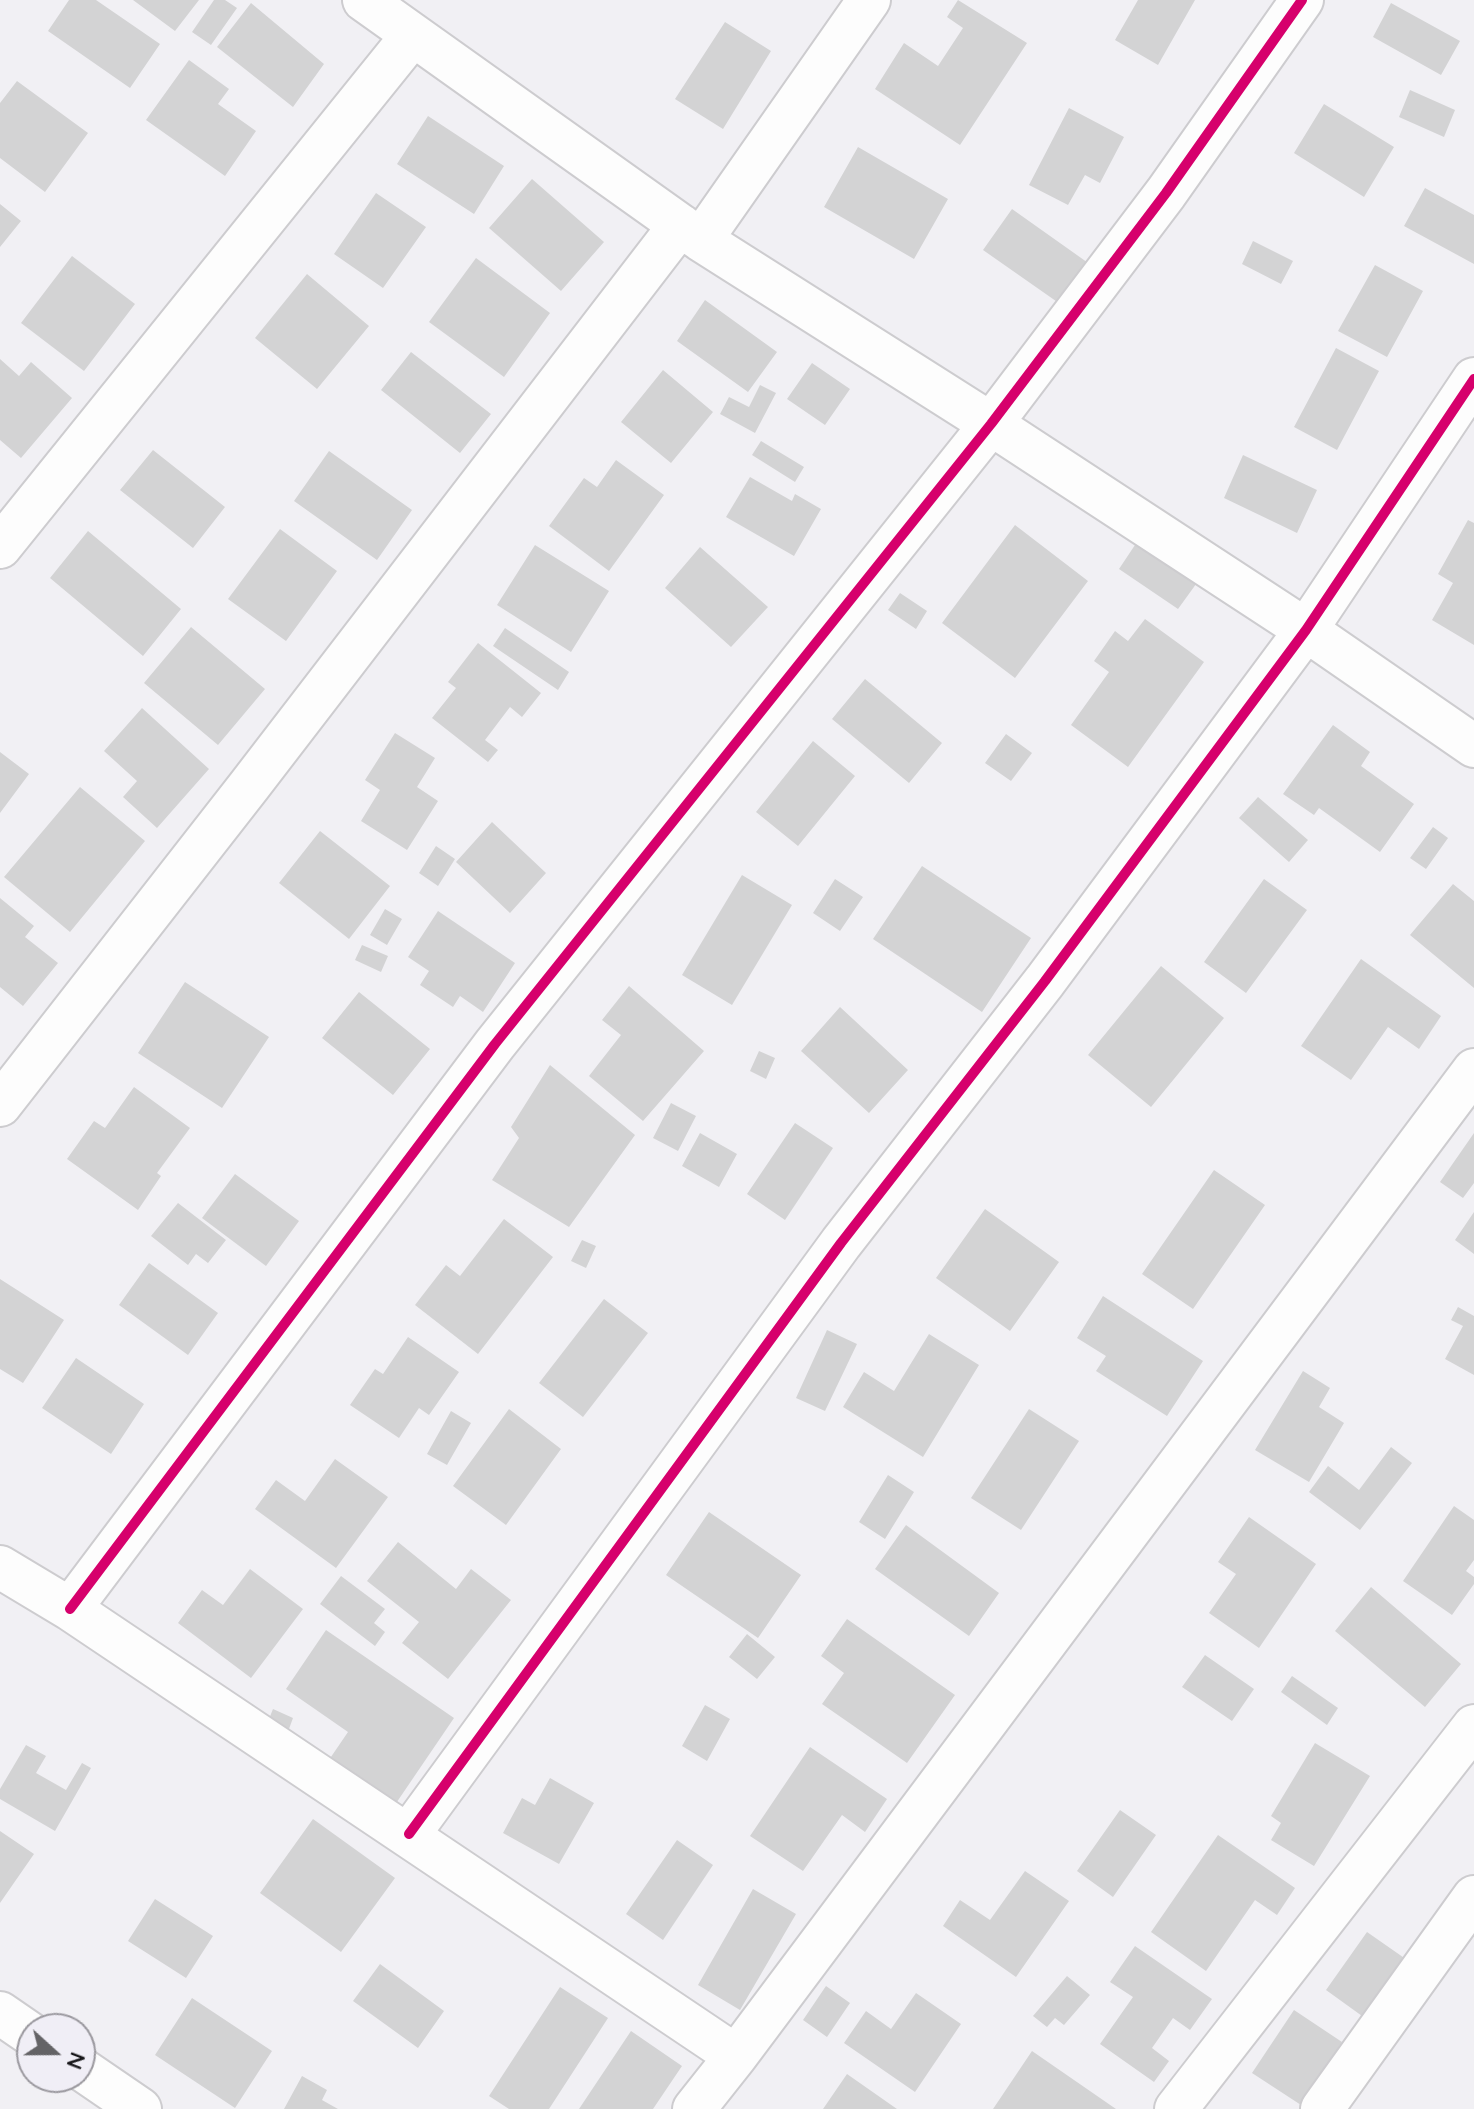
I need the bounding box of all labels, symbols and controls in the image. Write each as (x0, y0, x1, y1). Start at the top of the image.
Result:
north arrow (16, 2013, 96, 2093)
text: N (61, 2048, 93, 2073)

